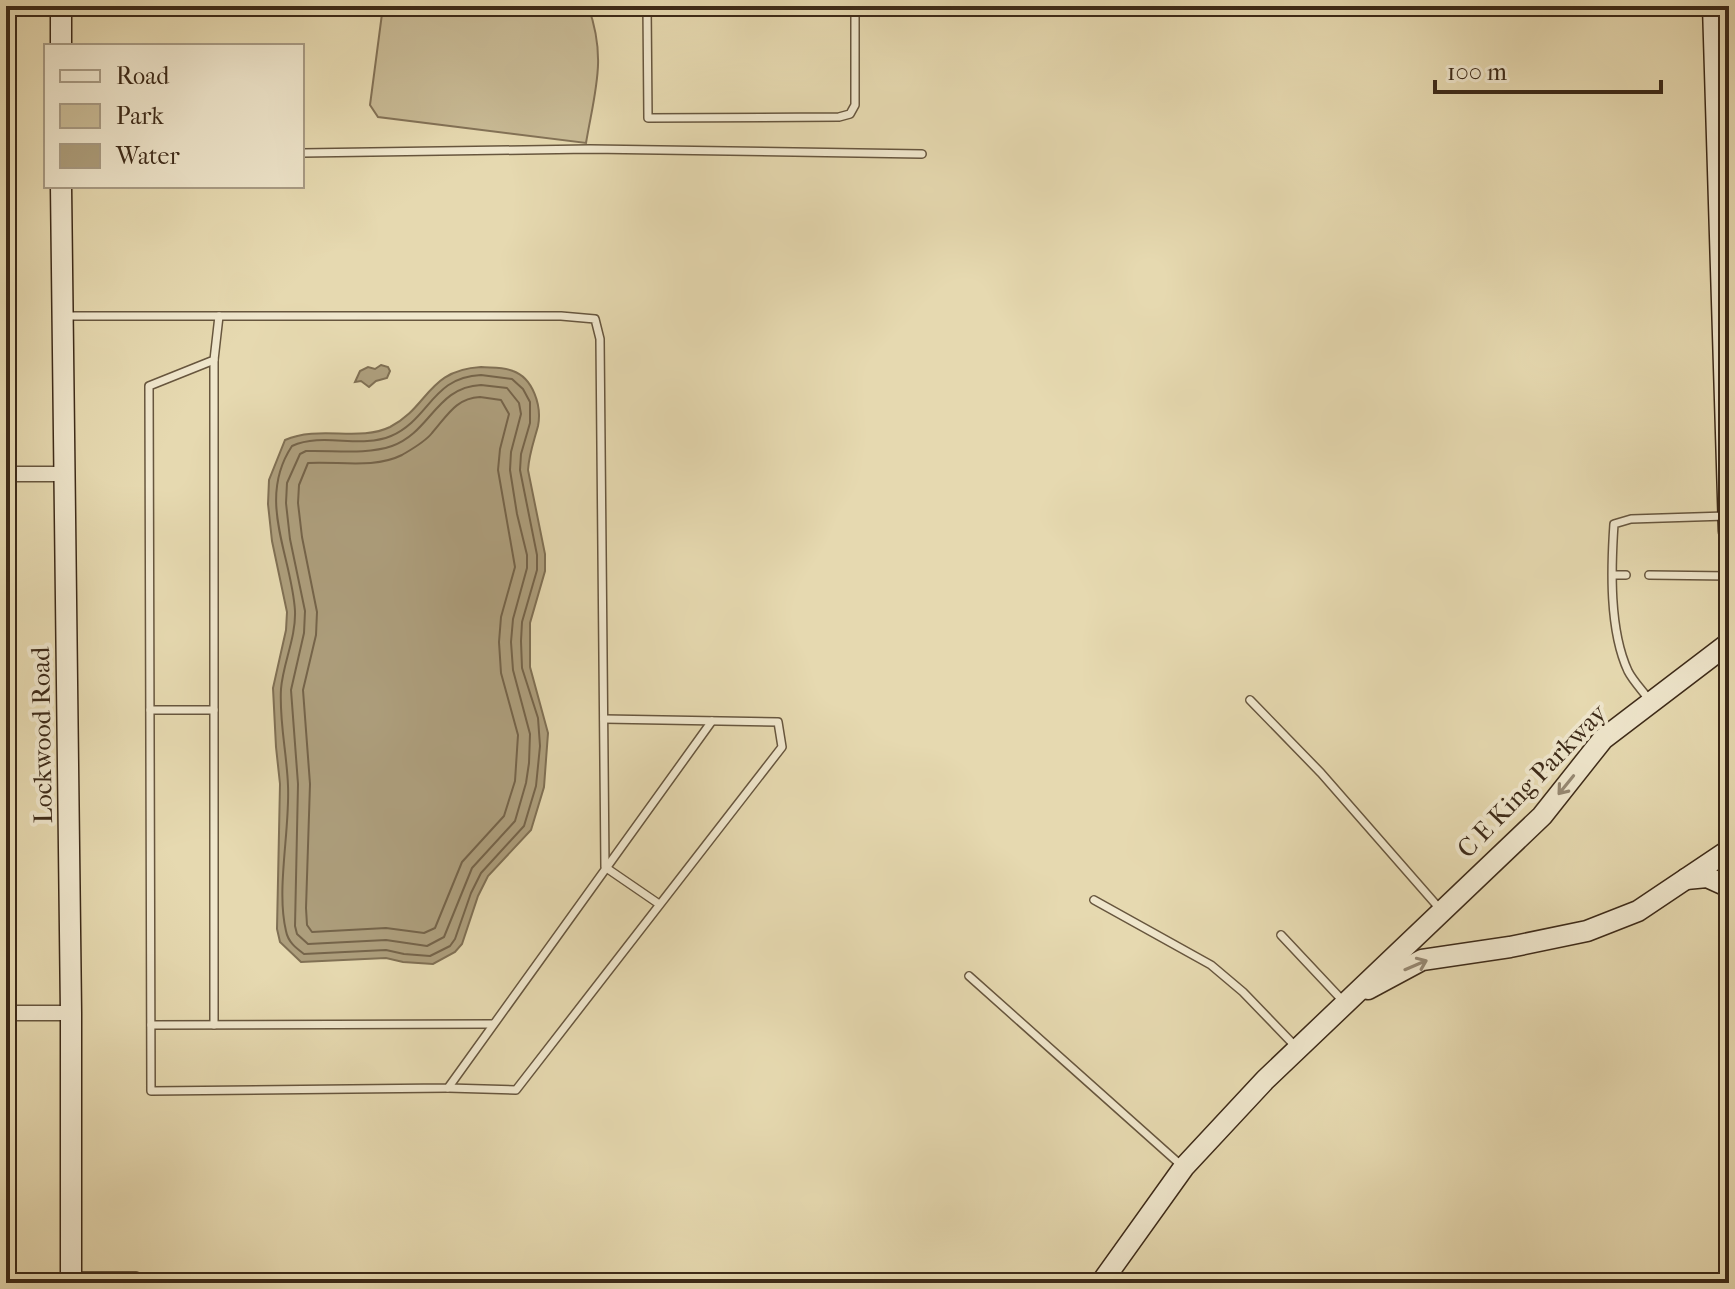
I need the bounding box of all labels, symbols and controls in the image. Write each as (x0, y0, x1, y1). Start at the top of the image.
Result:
legend (44, 44, 304, 188)
scale bar (1435, 44, 1661, 94)
text: 100 m (1447, 58, 1507, 86)
text: Road (116, 62, 170, 90)
text: Park (116, 102, 164, 130)
text: Water (115, 142, 180, 170)
street label: Lockwood Road (25, 646, 59, 824)
street label: C E King Parkway (1451, 697, 1614, 864)
one-way arrow (1557, 775, 1575, 795)
one-way arrow (1404, 956, 1428, 971)

